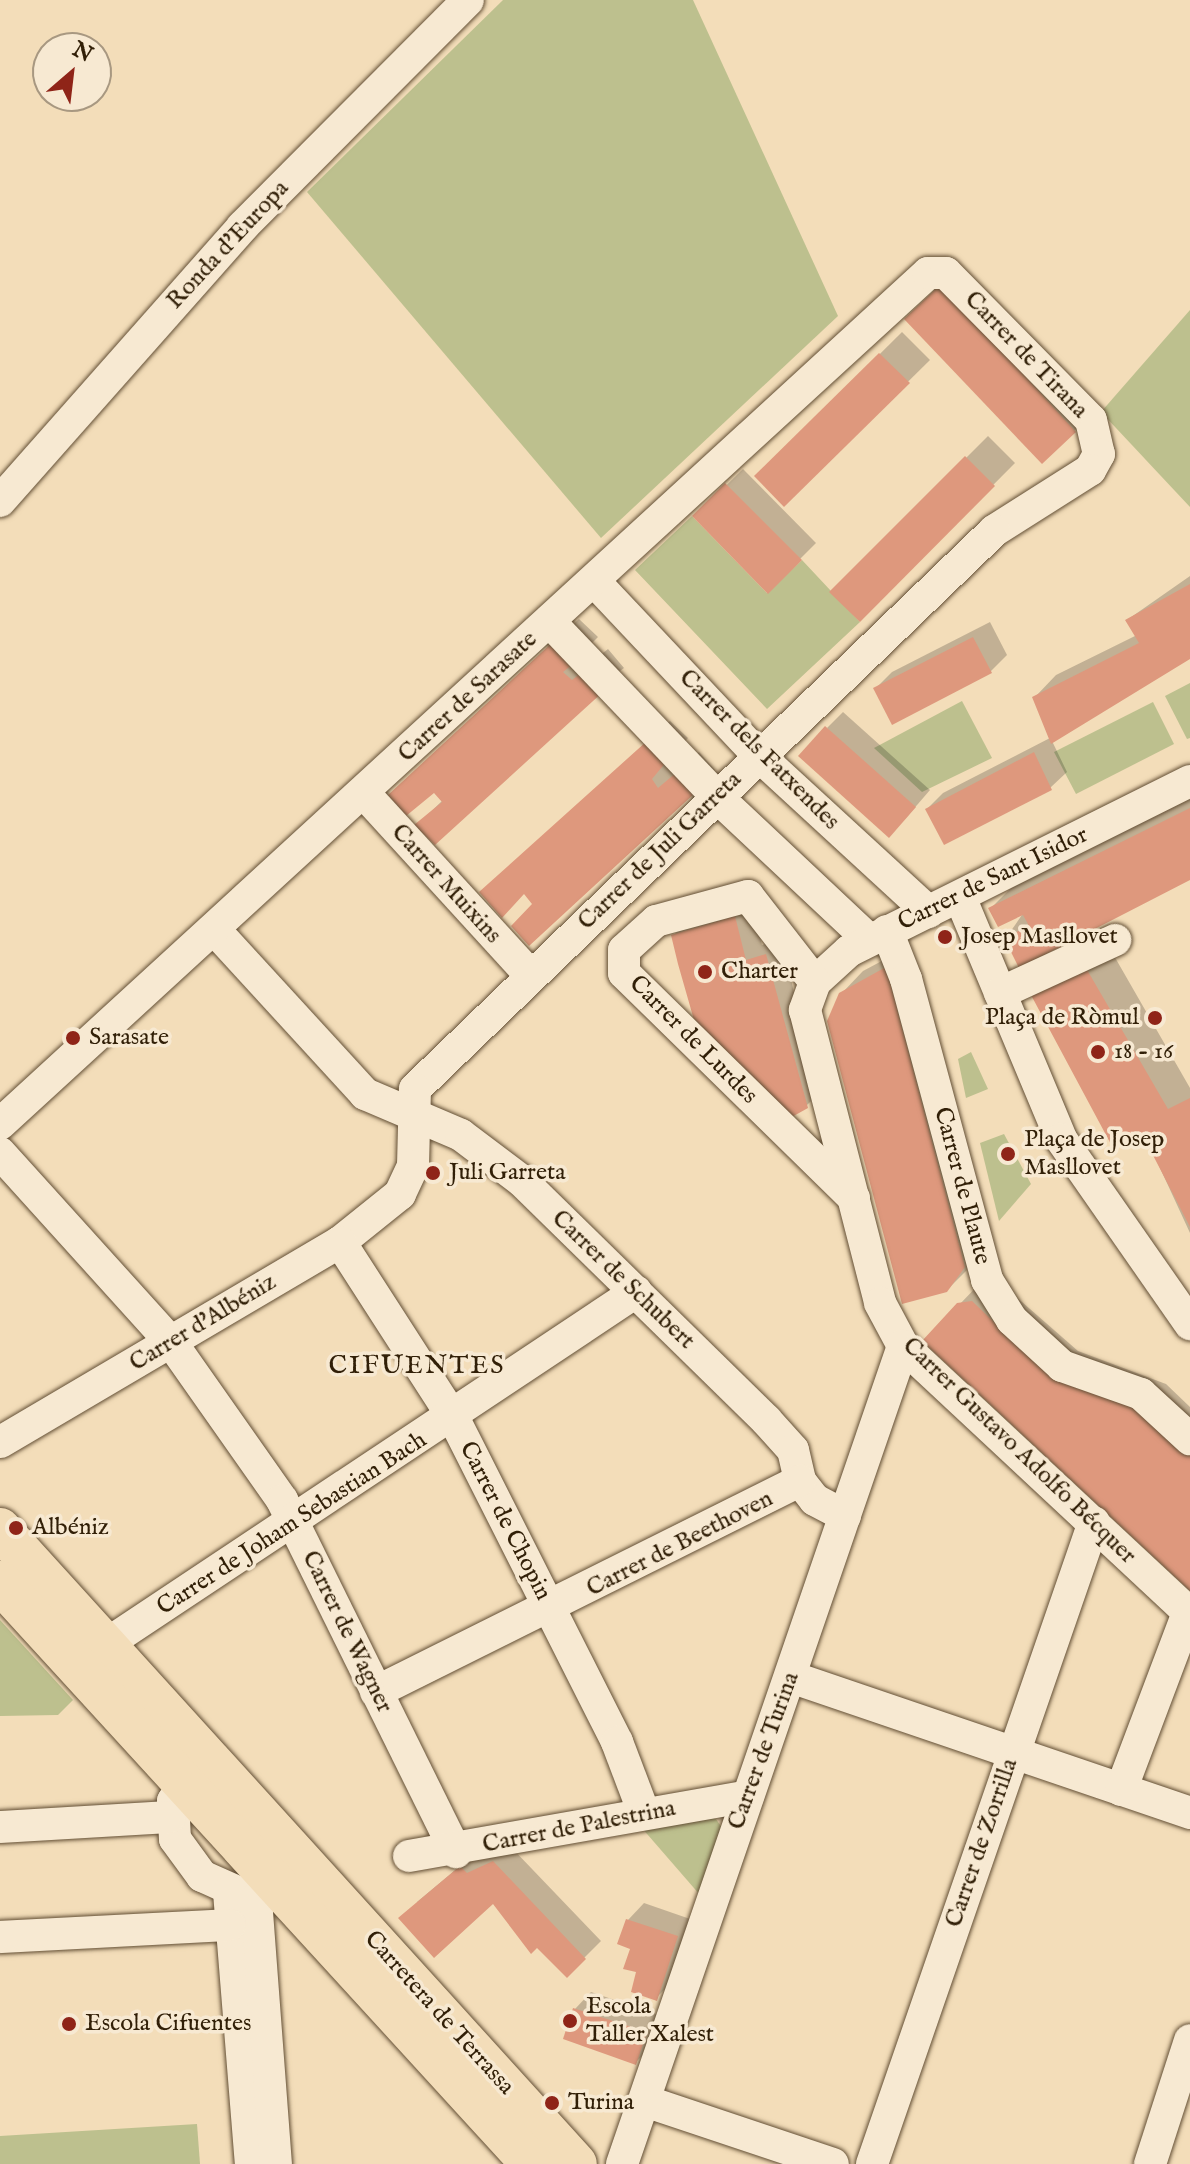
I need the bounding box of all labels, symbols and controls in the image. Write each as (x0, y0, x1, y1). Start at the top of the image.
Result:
north arrow (32, 32, 112, 112)
text: N (67, 36, 97, 69)
street label: Ronda d'Europa (161, 175, 295, 315)
street label: Carrer de Tirana (958, 285, 1094, 425)
street label: Carrer de Sarasate (393, 625, 543, 769)
street label: Carrer dels Fatxendes (673, 664, 845, 836)
street label: Carrer de Juli Garreta (572, 766, 748, 936)
street label: Carrer Muixins (385, 818, 507, 950)
street label: Carrer de Sant Isidor (893, 821, 1093, 937)
place label: Josep Masllovet (961, 923, 1118, 951)
marker: Josep Masllovet (936, 928, 954, 946)
place label: Charter (721, 958, 798, 986)
marker: Charter (696, 963, 714, 981)
street label: Carrer de Lurdes (623, 970, 763, 1110)
place label: Plaça de Ròmul (985, 1004, 1139, 1032)
marker: Plaça de Ròmul (1146, 1009, 1164, 1027)
place label: Sarasate (89, 1024, 169, 1052)
marker: Sarasate (64, 1029, 82, 1047)
place label: 18 - 16 (1114, 1038, 1173, 1066)
marker: 18 - 16 (1089, 1043, 1107, 1061)
street label: Carrer de Plaute (927, 1104, 997, 1268)
place label: Plaça de Josep Masllovet (1024, 1126, 1164, 1182)
marker: Plaça de Josep Masllovet (999, 1145, 1017, 1163)
place label: Juli Garreta (449, 1159, 566, 1187)
marker: Juli Garreta (424, 1164, 442, 1182)
street label: Carrer de Schubert (545, 1204, 701, 1356)
street label: Carrer d'Albéniz (125, 1268, 281, 1378)
street label: Carrer Gustavo Adolfo Bécquer (896, 1332, 1142, 1570)
district label: CIFUENTES (328, 1350, 506, 1382)
street label: Carrer de Joham Sebastian Bach (152, 1426, 432, 1622)
street label: Carrer de Chopin (453, 1437, 557, 1605)
street label: Carrer de Beethoven (582, 1485, 778, 1603)
place label: Albéniz (32, 1514, 109, 1542)
marker: Albéniz (7, 1519, 25, 1537)
street label: Carrer de Wagner (295, 1546, 399, 1718)
street label: Carrer de Turina (722, 1668, 806, 1834)
street label: Carrer de Zorrilla (940, 1755, 1024, 1931)
street label: Carrer de Palestrina (480, 1794, 678, 1860)
street label: Carretera de Terrassa (358, 1925, 520, 2101)
place label: Escola Taller Xalest (586, 1993, 714, 2049)
place label: Escola Cifuentes (85, 2010, 251, 2038)
marker: Escola Taller Xalest (561, 2012, 579, 2030)
marker: Escola Cifuentes (60, 2015, 78, 2033)
place label: Turina (568, 2089, 634, 2117)
marker: Turina (543, 2094, 561, 2112)

